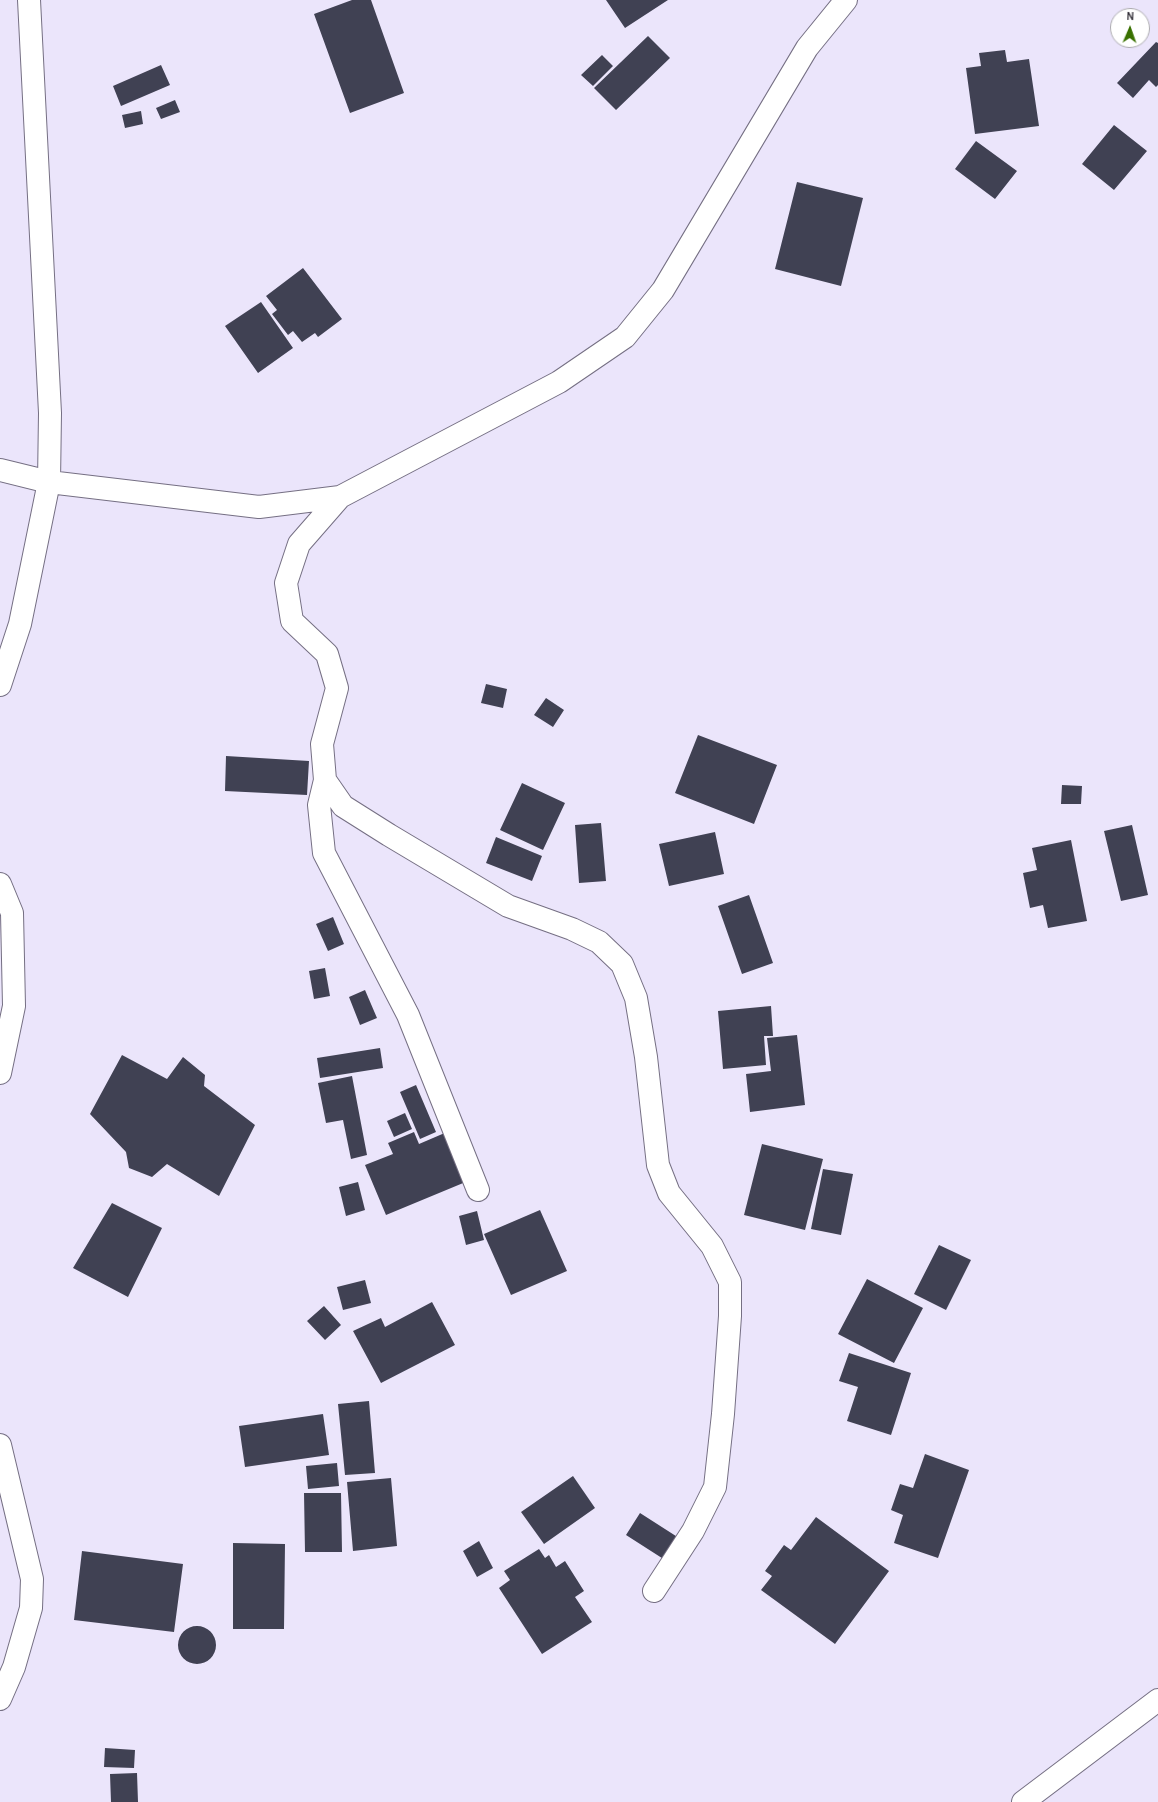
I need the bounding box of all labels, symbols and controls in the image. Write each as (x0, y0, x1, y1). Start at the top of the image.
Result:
north arrow (1110, 8, 1150, 48)
text: N (1126, 10, 1135, 23)

